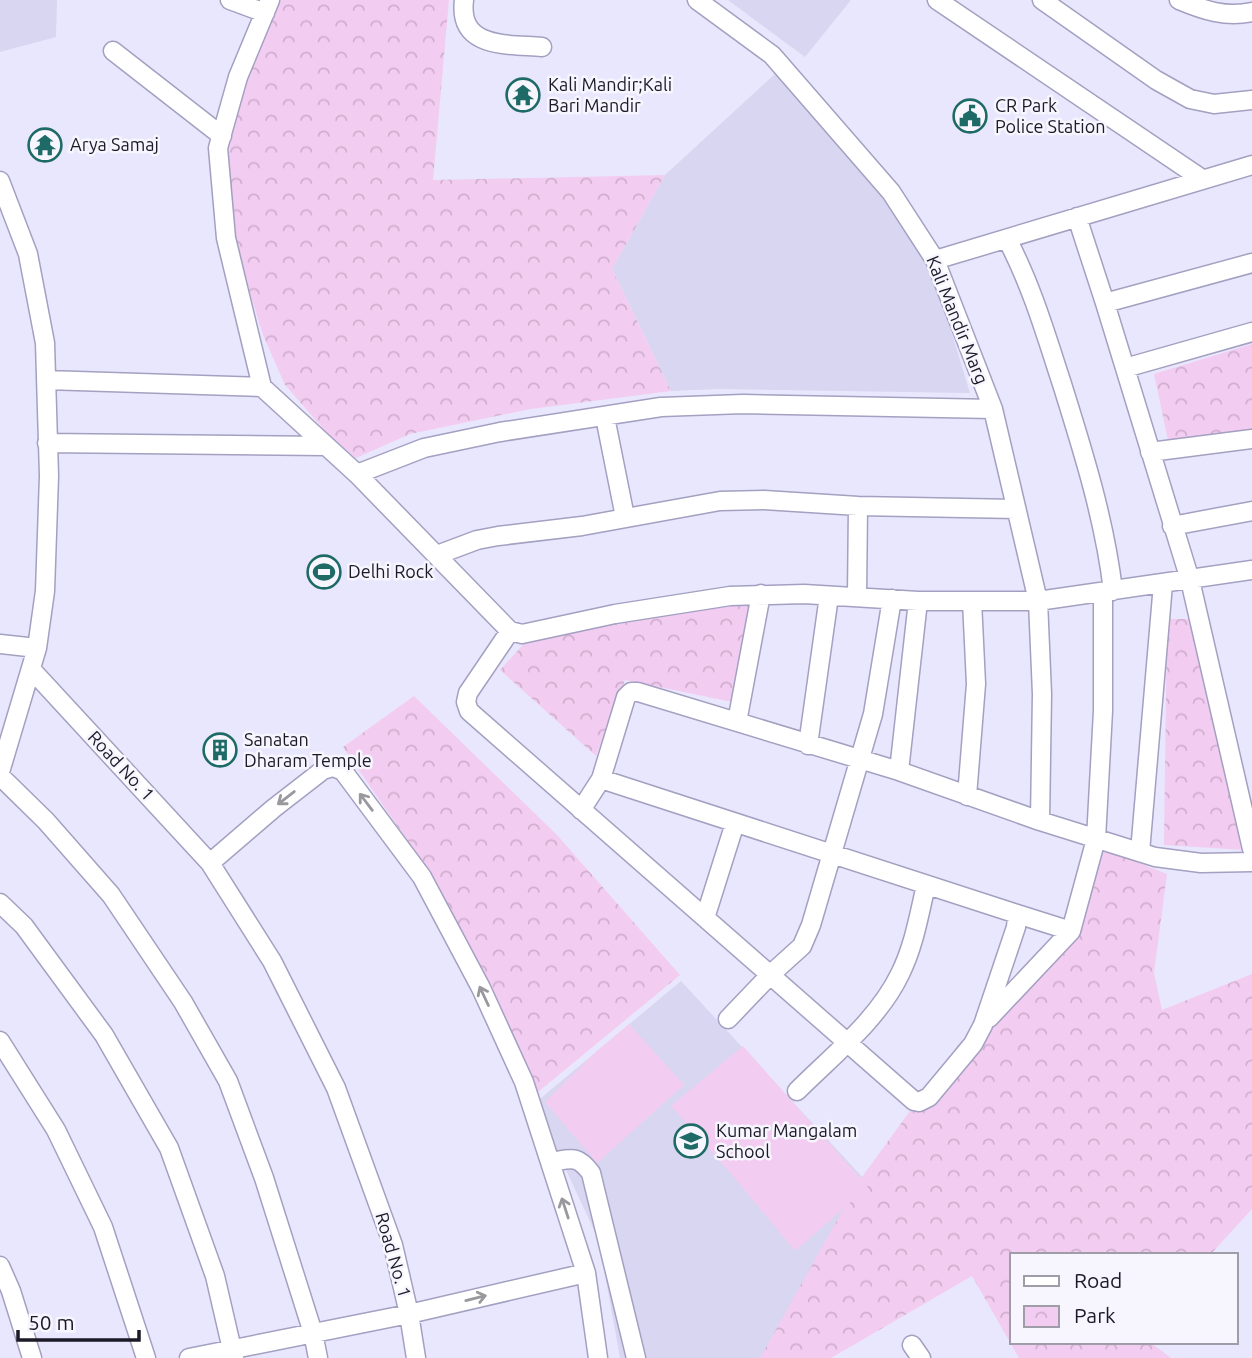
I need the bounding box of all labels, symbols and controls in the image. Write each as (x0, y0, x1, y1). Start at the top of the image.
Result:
place label: Kali Mandir;Kali Bari Mandir (548, 74, 672, 115)
temple icon: Kali Mandir;Kali Bari Mandir (504, 76, 542, 114)
place label: CR Park Police Station (995, 95, 1106, 136)
public building icon: CR Park Police Station (951, 97, 989, 135)
temple icon: Arya Samaj (26, 126, 64, 164)
place label: Arya Samaj (70, 134, 159, 154)
street label: Kali Mandir Marg (923, 253, 993, 387)
sports icon: Delhi Rock (305, 553, 343, 591)
place label: Delhi Rock (348, 561, 433, 581)
street label: Road No. 1 (85, 726, 159, 804)
place label: Sanatan Dharam Temple (244, 729, 372, 770)
building icon: Sanatan Dharam Temple (201, 731, 239, 769)
one-way arrow (277, 791, 295, 806)
one-way arrow (359, 793, 374, 812)
one-way arrow (477, 986, 490, 1007)
place label: Kumar Mangalam School (716, 1120, 857, 1161)
school or university icon: Kumar Mangalam School (672, 1122, 710, 1160)
one-way arrow (557, 1198, 570, 1220)
street label: Road No. 1 (372, 1210, 416, 1300)
legend (1010, 1253, 1238, 1344)
text: Road (1074, 1268, 1122, 1292)
one-way arrow (464, 1291, 487, 1304)
scale bar (18, 1298, 138, 1342)
text: Park (1074, 1303, 1116, 1327)
text: 50 m (28, 1310, 75, 1334)

